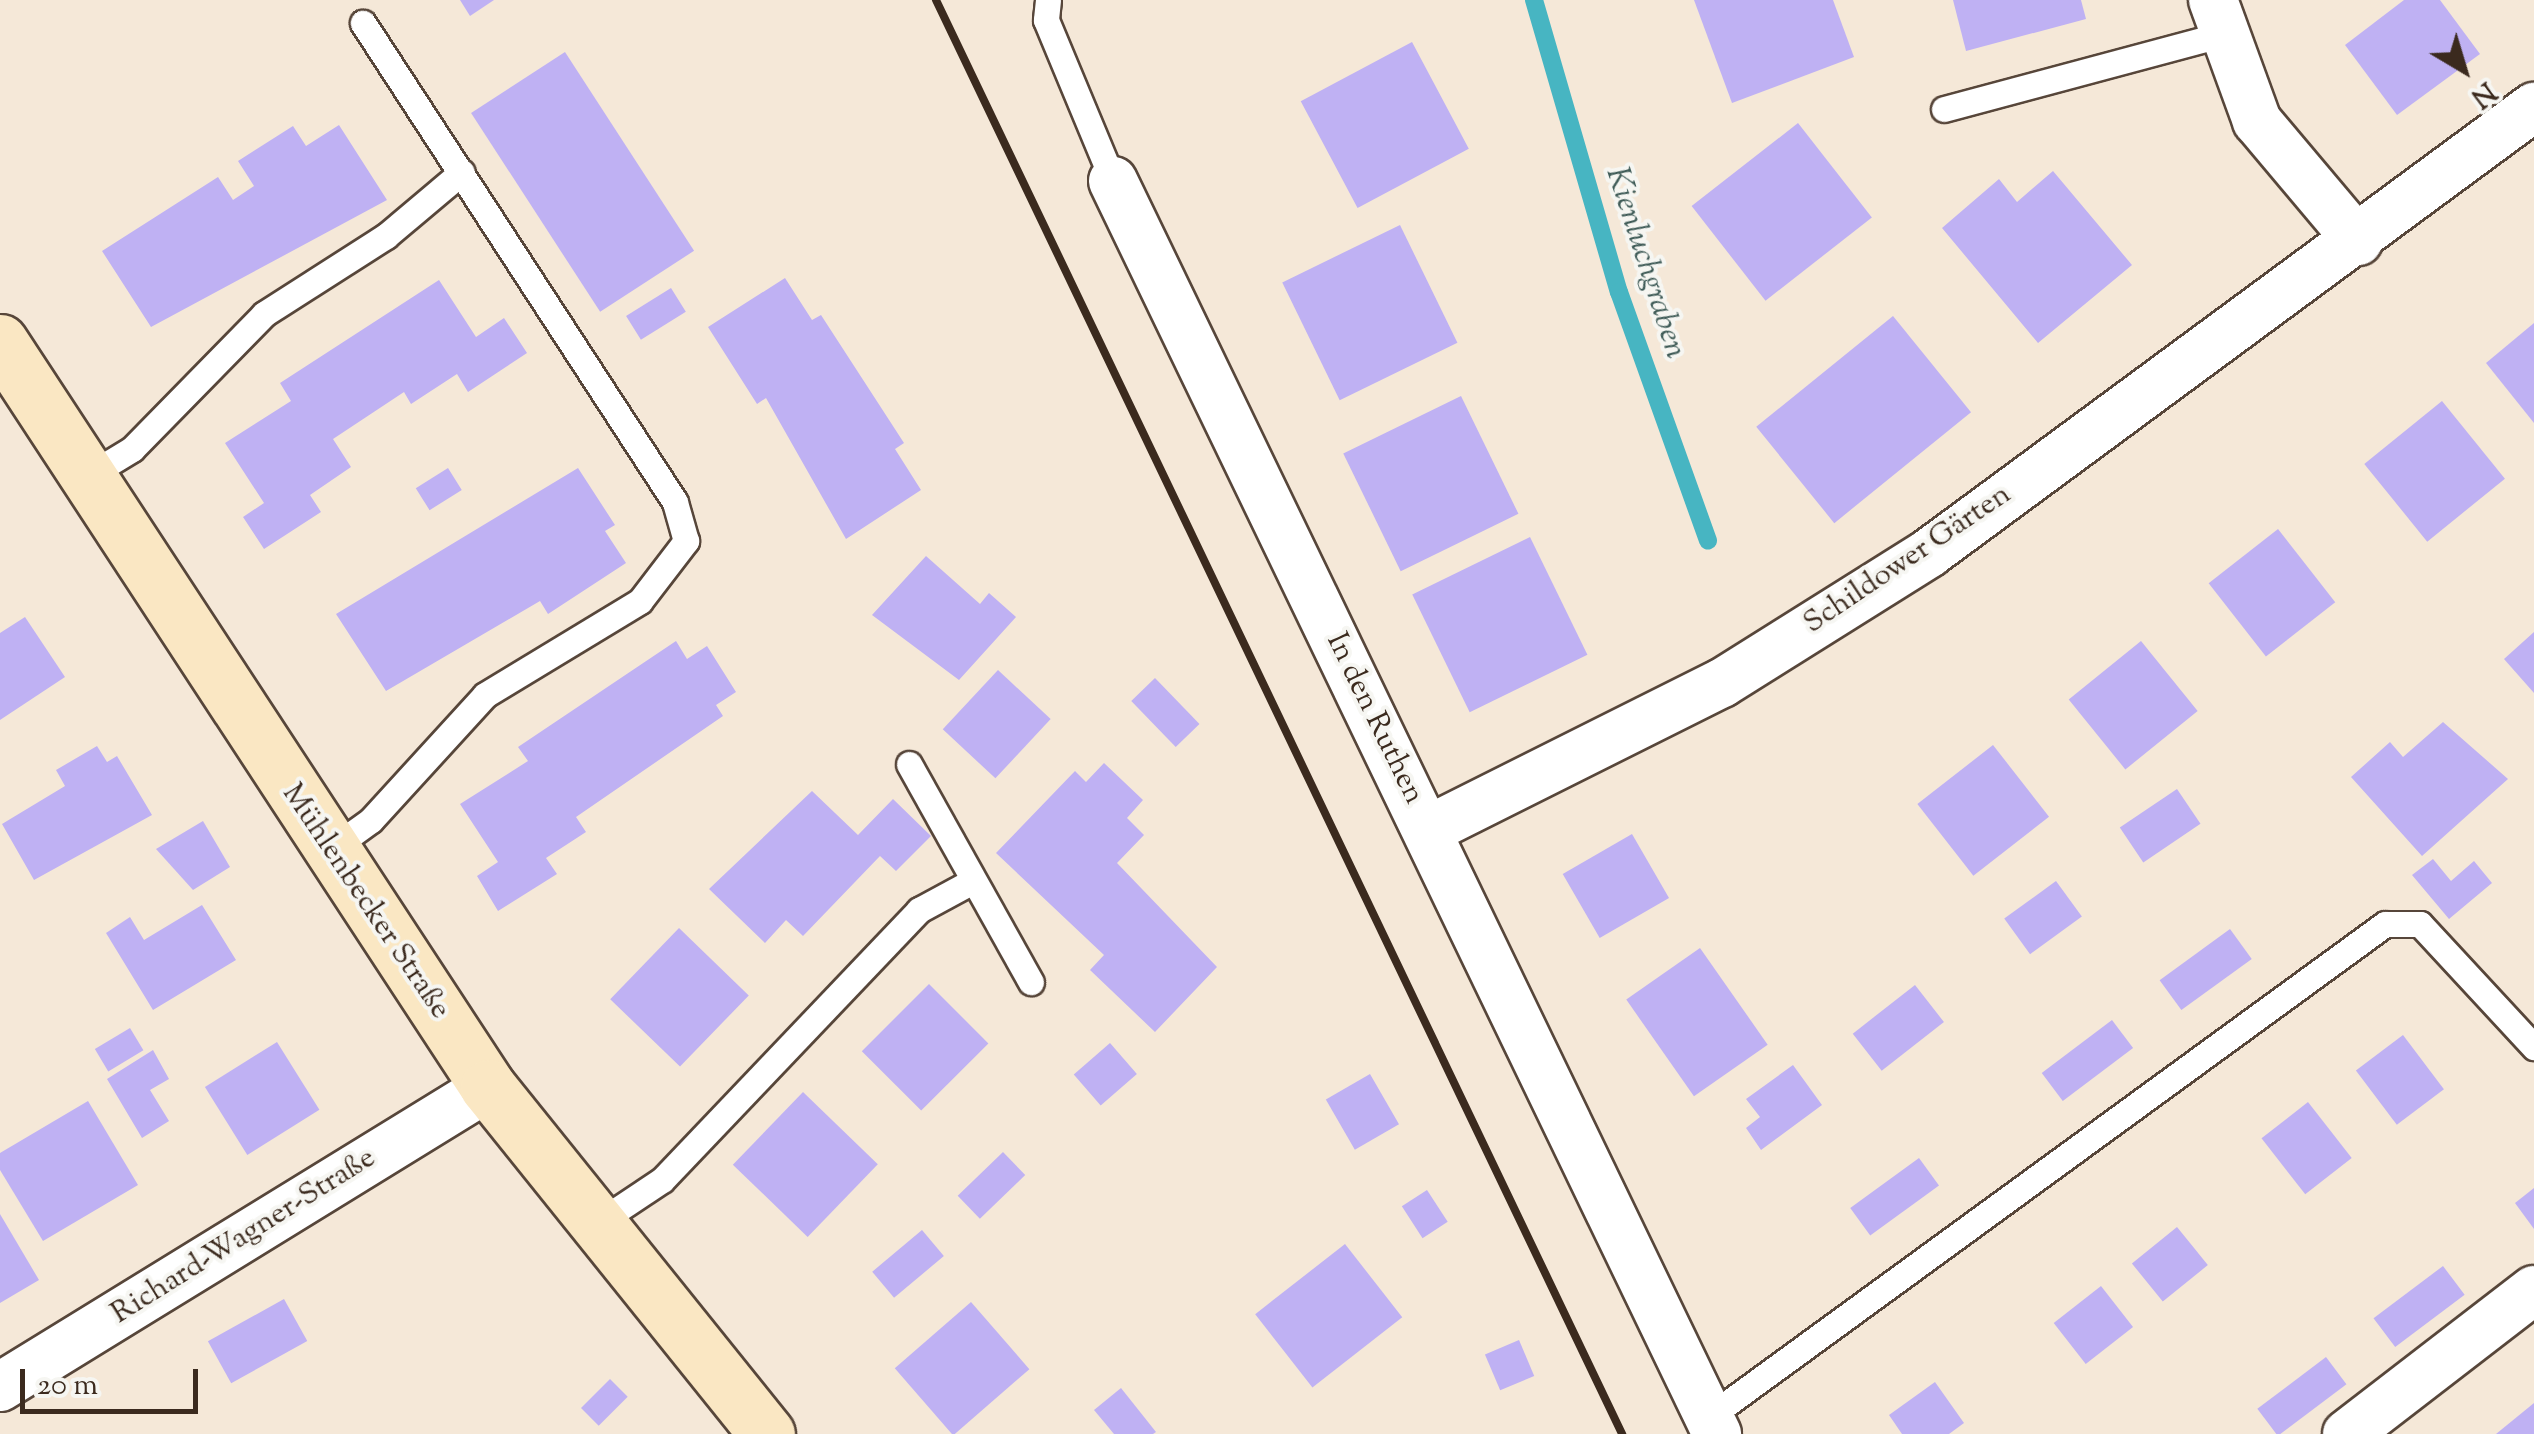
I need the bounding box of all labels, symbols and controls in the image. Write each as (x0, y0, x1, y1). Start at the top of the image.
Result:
north arrow (2414, 20, 2514, 120)
text: N (2461, 71, 2504, 116)
water label: Kienluchgraben (1596, 163, 1694, 363)
street label: Schildower Gärten (1798, 477, 2018, 643)
street label: In den Ruthen (1317, 628, 1431, 810)
street label: Mühlenbecker Straße (273, 778, 457, 1026)
street label: Richard-Wagner-Straße (105, 1141, 383, 1333)
scale bar (25, 1349, 202, 1411)
text: 20 m (37, 1365, 98, 1408)

